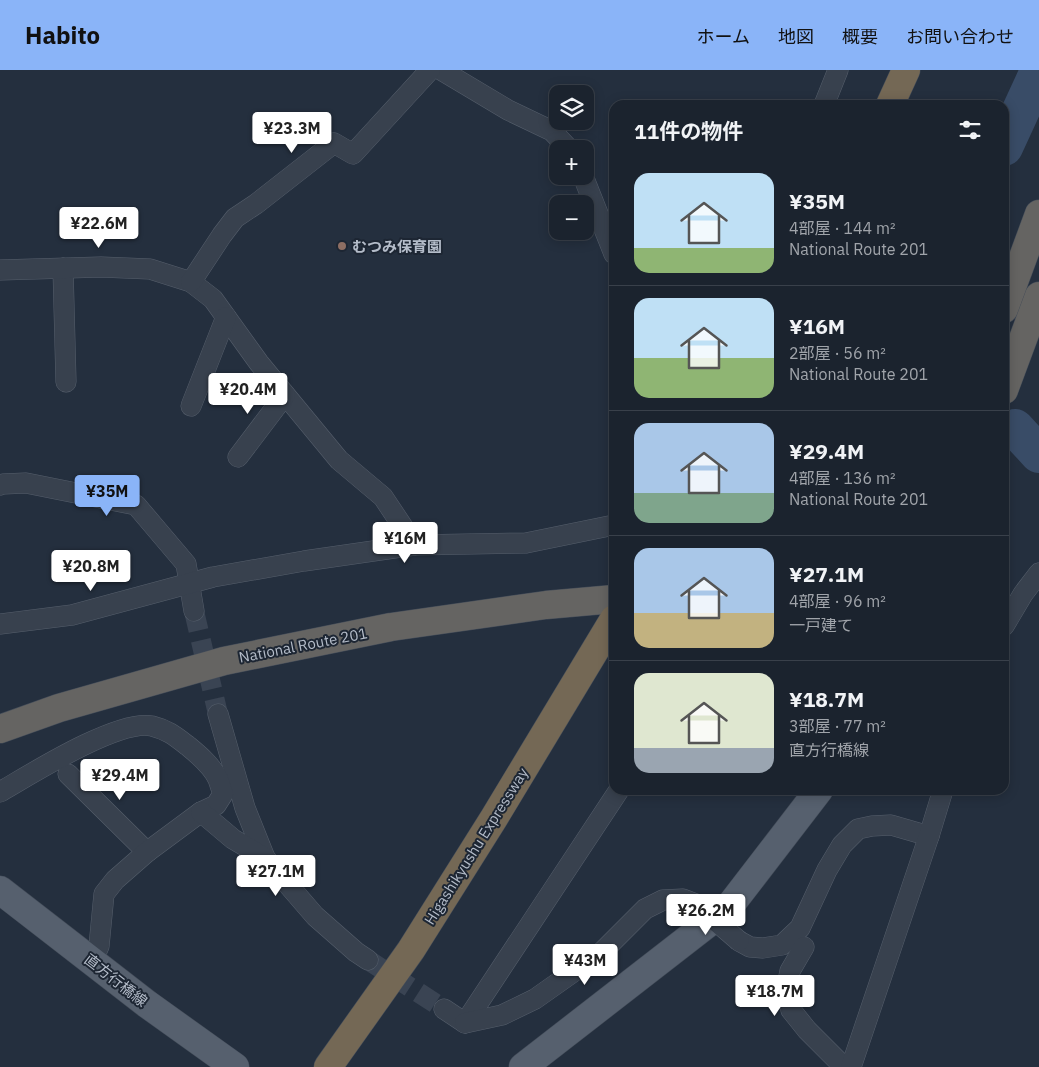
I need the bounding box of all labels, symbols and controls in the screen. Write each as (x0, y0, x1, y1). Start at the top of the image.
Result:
text: Habito (25, 19, 100, 51)
text: ホーム (697, 25, 750, 48)
text: 地図 (778, 25, 814, 48)
text: 概要 (842, 25, 878, 48)
text: お問い合わせ (906, 25, 1014, 48)
map controls (549, 85, 594, 240)
button: layers (549, 85, 594, 130)
pin: ¥23.3M (251, 112, 333, 154)
icon: filters (956, 116, 984, 144)
text: 11件の物件 (634, 117, 743, 145)
text: ¥23.3M (263, 118, 321, 138)
button: + (549, 140, 594, 185)
text: ¥35M (789, 187, 845, 215)
icon: home (674, 193, 734, 253)
button: − (549, 195, 594, 240)
pin: ¥22.6M (58, 206, 140, 249)
text: ¥22.6M (70, 213, 128, 233)
text: 4部屋 · 144 m² (789, 218, 895, 238)
place label: むつみ保育園 (352, 237, 442, 256)
text: National Route 201 (789, 239, 928, 259)
marker: むつみ保育園 (336, 240, 348, 252)
text: ¥16M (789, 312, 845, 340)
icon: home (674, 318, 734, 378)
text: 2部屋 · 56 m² (789, 343, 886, 363)
text: National Route 201 (789, 364, 928, 384)
pin: ¥20.4M (207, 372, 289, 415)
text: ¥20.4M (219, 379, 277, 399)
text: ¥29.4M (789, 437, 864, 465)
icon: home (674, 443, 734, 503)
text: 4部屋 · 136 m² (789, 468, 895, 488)
pin: ¥35M (77, 474, 137, 517)
text: ¥35M (86, 481, 128, 501)
text: National Route 201 (789, 489, 928, 509)
pin: ¥16M (375, 522, 435, 564)
text: ¥16M (384, 528, 426, 548)
pin: ¥20.8M (50, 550, 132, 592)
text: ¥20.8M (62, 556, 120, 576)
text: ¥27.1M (789, 560, 864, 588)
icon: home (674, 568, 734, 628)
text: 4部屋 · 96 m² (789, 591, 886, 611)
text: 一戸建て (789, 615, 853, 635)
street label: National Route 201 (237, 623, 369, 667)
text: ¥18.7M (789, 685, 864, 713)
icon: home (674, 693, 734, 753)
text: 3部屋 · 77 m² (789, 716, 886, 736)
text: 直方行橋線 (789, 740, 869, 760)
pin: ¥29.4M (79, 758, 161, 801)
street label: Higashikyushu Expressway (420, 764, 532, 928)
text: ¥29.4M (91, 765, 149, 785)
pin: ¥27.1M (235, 854, 317, 897)
text: ¥27.1M (247, 861, 305, 881)
pin: ¥26.2M (665, 894, 747, 936)
text: ¥26.2M (677, 900, 735, 920)
pin: ¥43M (555, 944, 615, 986)
street label: 直方行橋線 (81, 949, 151, 1011)
text: ¥43M (564, 950, 606, 970)
pin: ¥18.7M (734, 974, 816, 1017)
text: ¥18.7M (746, 981, 804, 1001)

